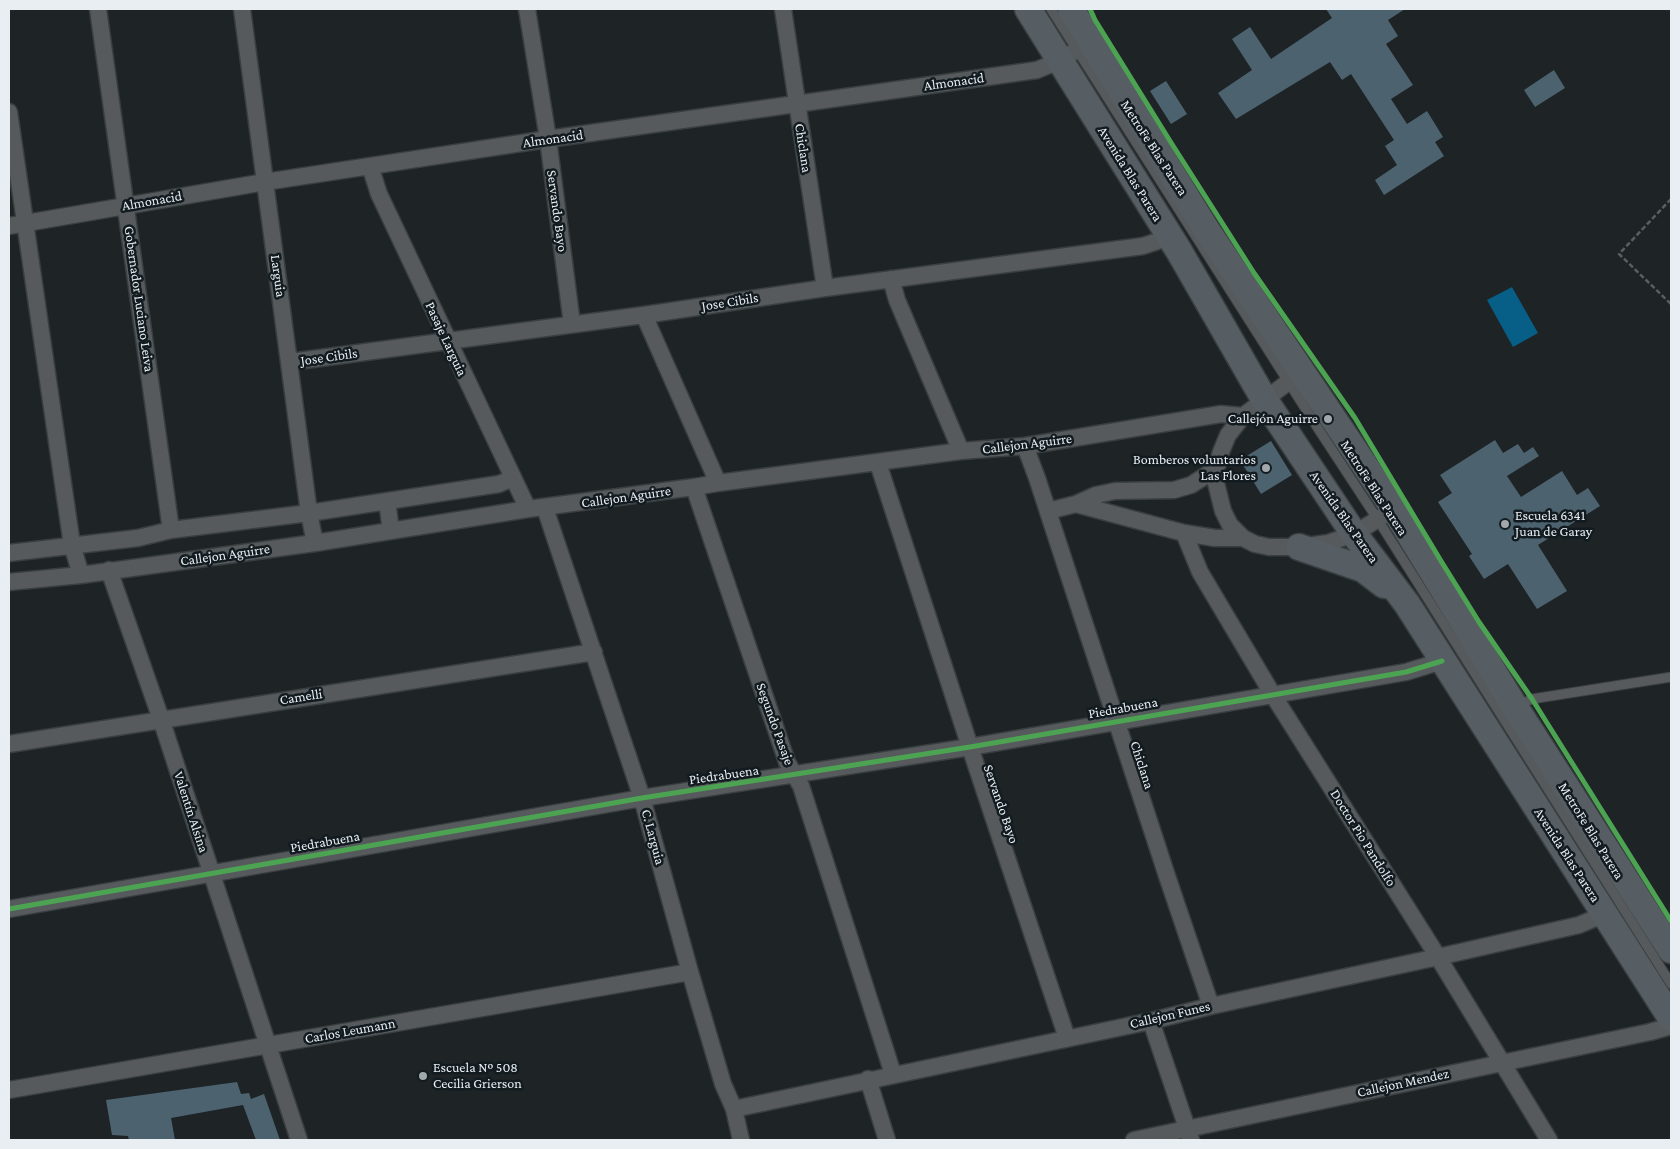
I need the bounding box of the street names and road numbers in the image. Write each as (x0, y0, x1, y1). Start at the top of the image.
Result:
street label: Almonacid (923, 69, 985, 95)
street label: MetroFe Blas Parera (1117, 97, 1191, 199)
street label: Chiclana (791, 122, 815, 174)
street label: Avenida Blas Parera (1094, 123, 1166, 225)
street label: Almonacid (522, 126, 584, 152)
street label: Servando Bayo (543, 169, 571, 253)
street label: Almonacid (121, 187, 183, 215)
street label: Gobernador Luciano Leiva (120, 225, 158, 373)
street label: Larguia (267, 254, 289, 298)
street label: Jose Cibils (700, 289, 760, 315)
street label: Pasaje Larguia (421, 299, 471, 379)
street label: Jose Cibils (299, 345, 359, 369)
street label: Callejon Aguirre (981, 430, 1073, 458)
street label: MetroFe Blas Parera (1337, 437, 1411, 539)
street label: Avenida Blas Parera (1306, 468, 1382, 566)
street label: Callejon Aguirre (580, 482, 672, 512)
street label: Callejon Aguirre (179, 540, 271, 570)
street label: Segundo Pasaje (752, 681, 798, 767)
street label: Camelli (278, 685, 324, 709)
street label: Piedrabuena (1087, 694, 1159, 722)
street label: Chiclana (1126, 739, 1158, 791)
street label: Piedrabuena (688, 762, 760, 788)
street label: Servando Bayo (980, 762, 1022, 846)
street label: Valentín Alsina (170, 769, 212, 855)
street label: MetroFe Blas Parera (1555, 780, 1627, 882)
street label: Doctor Pio Pandolfo (1326, 786, 1400, 890)
street label: Avenida Blas Parera (1530, 805, 1604, 905)
street label: C. Larguia (638, 807, 668, 867)
street label: Piedrabuena (289, 828, 361, 856)
street label: Callejon Funes (1128, 998, 1212, 1032)
street label: Carlos Leumann (303, 1015, 397, 1047)
street label: Callejon Mendez (1356, 1065, 1450, 1101)

